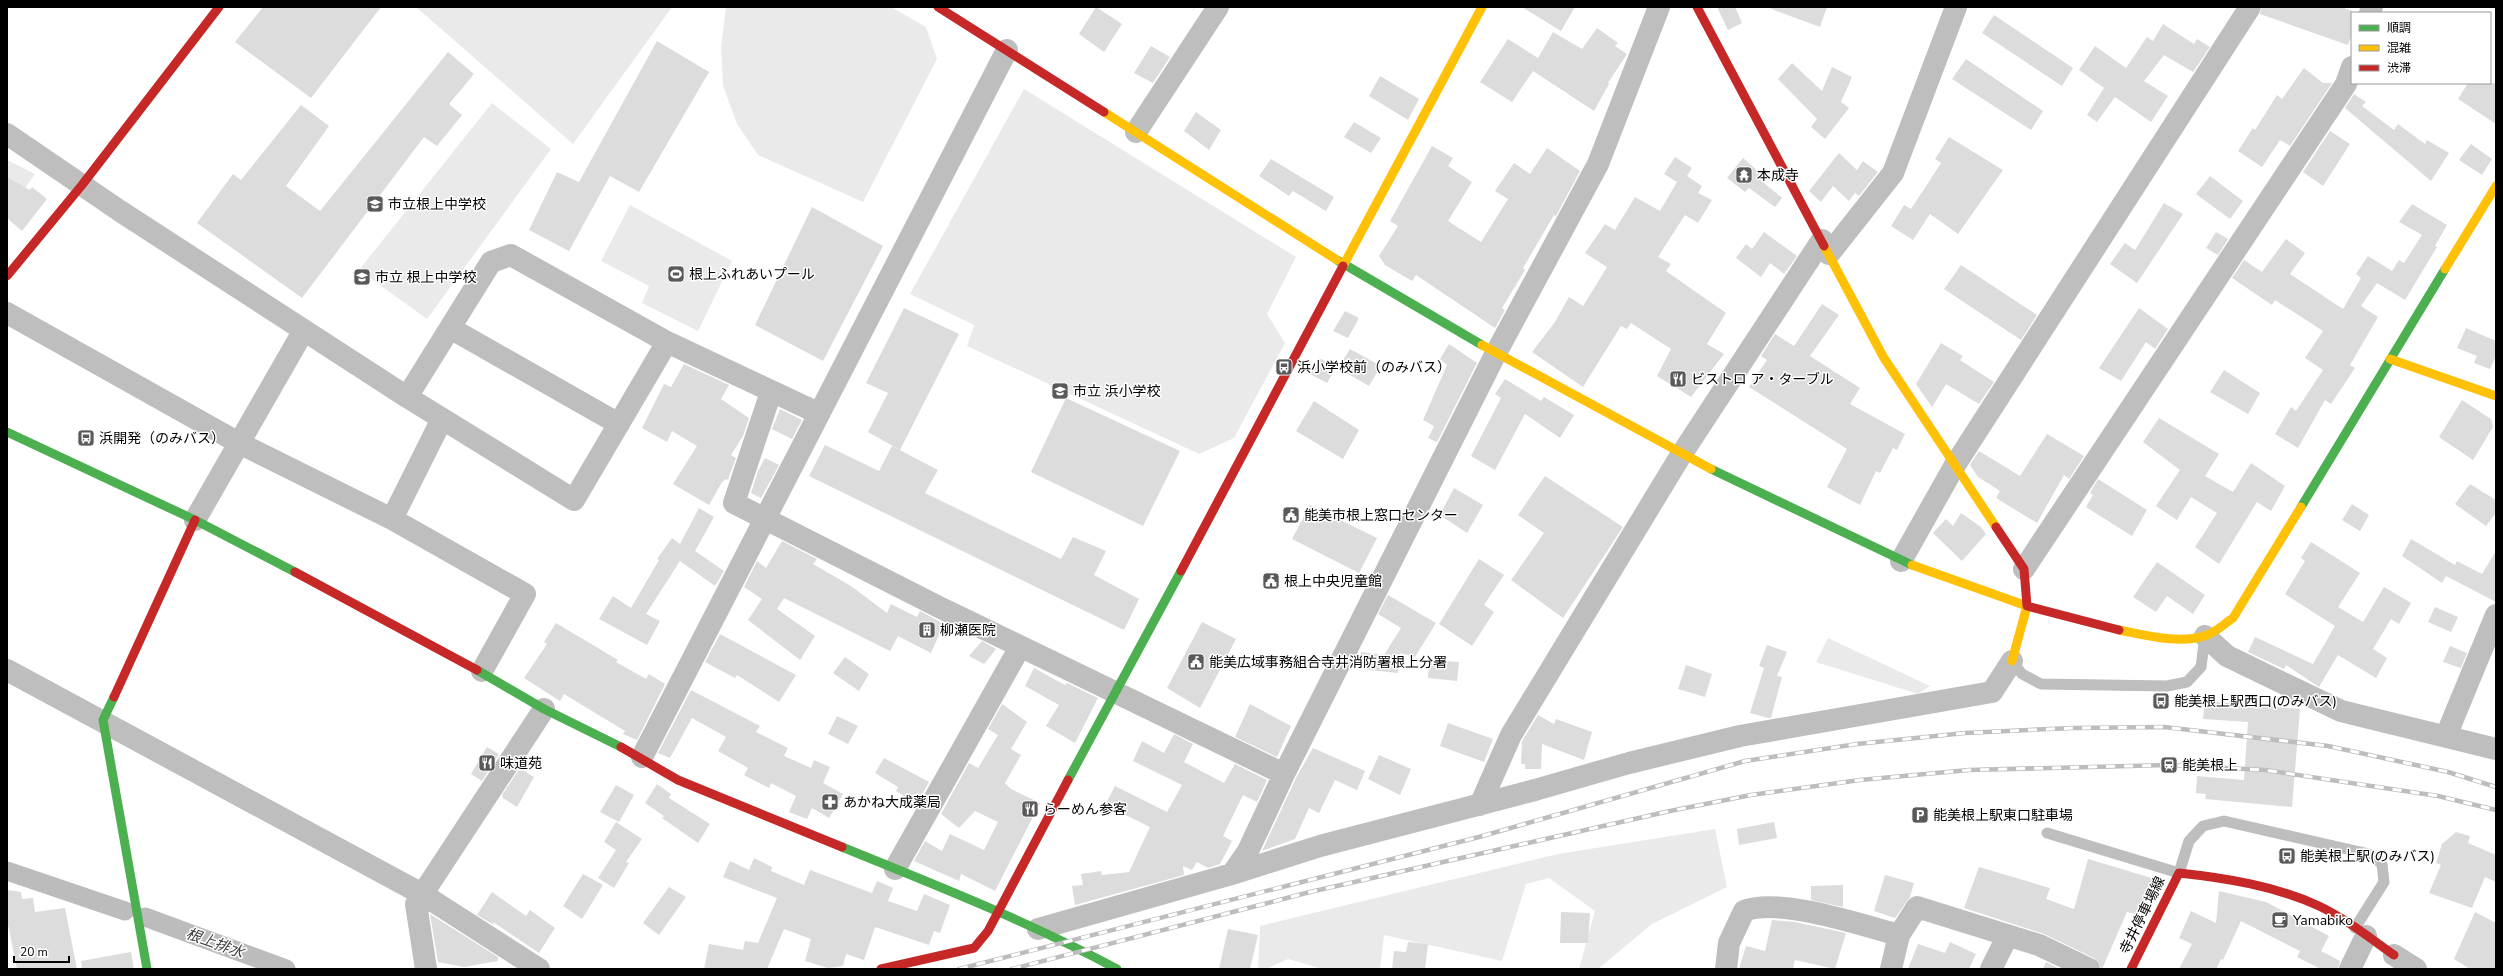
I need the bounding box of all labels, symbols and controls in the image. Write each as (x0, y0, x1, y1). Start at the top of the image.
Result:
legend (2351, 12, 2491, 84)
text: 順調 (2387, 20, 2411, 36)
text: 混雑 (2387, 40, 2411, 56)
text: 渋滞 (2387, 60, 2411, 76)
temple icon: 本成寺 (1734, 165, 1754, 185)
place label: 本成寺 (1757, 166, 1799, 185)
school or university icon: 市立根上中学校 (365, 194, 385, 214)
place label: 市立根上中学校 (388, 195, 486, 214)
sports icon: 根上ふれあいプール (666, 264, 686, 284)
place label: 根上ふれあいプール (689, 265, 815, 284)
school or university icon: 市立 根上中学校 (352, 267, 372, 287)
place label: 市立 根上中学校 (375, 268, 477, 287)
bus stop icon: 浜小学校前（のみバス） (1274, 357, 1294, 377)
place label: 浜小学校前（のみバス） (1297, 358, 1451, 377)
restaurant icon: ビストロ ア・ターブル (1668, 369, 1688, 389)
place label: ビストロ ア・ターブル (1691, 370, 1834, 389)
school or university icon: 市立 浜小学校 (1050, 381, 1070, 401)
place label: 市立 浜小学校 (1073, 382, 1161, 401)
bus stop icon: 浜開発（のみバス） (76, 428, 96, 448)
place label: 浜開発（のみバス） (99, 429, 225, 448)
public building icon: 能美市根上窓口センター (1281, 505, 1301, 525)
place label: 能美市根上窓口センター (1304, 506, 1458, 525)
public building icon: 根上中央児童館 (1261, 571, 1281, 591)
place label: 根上中央児童館 (1284, 572, 1382, 591)
building icon: 柳瀬医院 (917, 620, 937, 640)
place label: 柳瀬医院 (940, 621, 996, 640)
public building icon: 能美広域事務組合寺井消防署根上分署 (1186, 652, 1206, 672)
place label: 能美広域事務組合寺井消防署根上分署 (1209, 653, 1447, 672)
bus stop icon: 能美根上駅西口(のみバス) (2151, 691, 2171, 711)
place label: 能美根上駅西口(のみバス) (2174, 692, 2337, 711)
restaurant icon: 味道苑 (477, 753, 497, 773)
place label: 味道苑 (500, 754, 542, 773)
station icon: 能美根上 (2159, 755, 2179, 775)
place label: 能美根上 (2182, 756, 2238, 775)
pharmacy icon: あかね大成薬局 (820, 792, 840, 812)
place label: あかね大成薬局 (843, 793, 941, 812)
restaurant icon: らーめん参客 (1020, 799, 1040, 819)
place label: らーめん参客 (1043, 800, 1127, 819)
parking icon: 能美根上駅東口駐車場 (1910, 805, 1930, 825)
place label: 能美根上駅東口駐車場 (1933, 806, 2073, 825)
bus stop icon: 能美根上駅(のみバス) (2277, 846, 2297, 866)
place label: 能美根上駅(のみバス) (2300, 847, 2435, 866)
street label: 寺井停車場線 (2115, 873, 2169, 957)
cafe icon: Yamabiko (2270, 910, 2290, 930)
place label: Yamabiko (2292, 911, 2353, 930)
water label: 根上排水 (183, 923, 248, 963)
scale bar (14, 938, 69, 964)
text: 20 m (20, 944, 48, 960)

